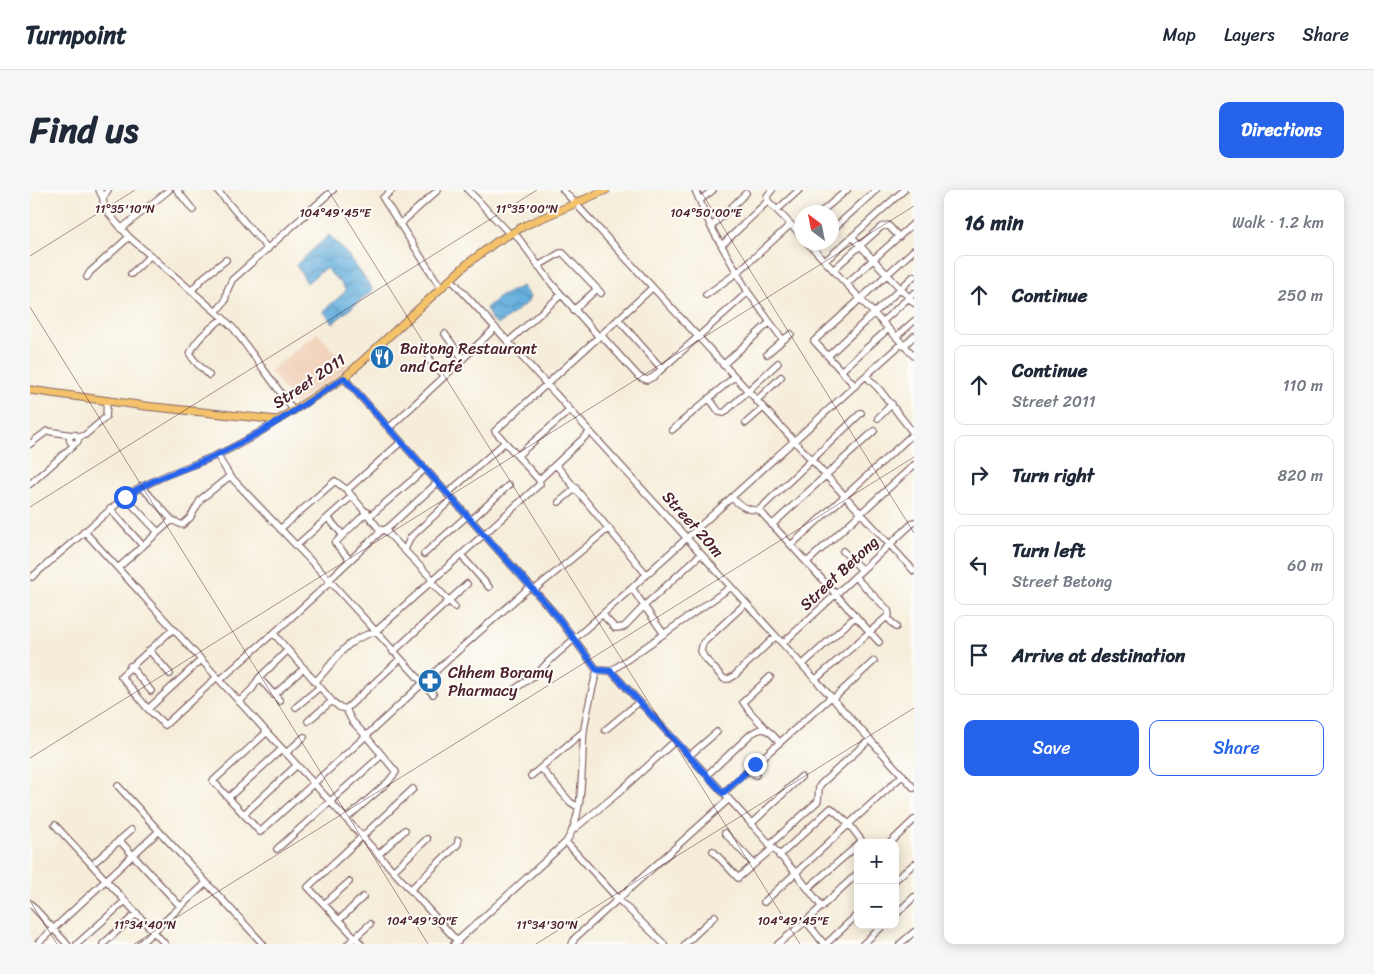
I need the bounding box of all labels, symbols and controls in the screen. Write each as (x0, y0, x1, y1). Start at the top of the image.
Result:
text: Turnpoint (25, 14, 127, 56)
text: Map (1163, 19, 1196, 51)
text: Layers (1224, 19, 1275, 51)
text: Share (1303, 19, 1349, 51)
text: Find us (30, 99, 138, 161)
button: Directions (1219, 102, 1344, 158)
text: 11°35'10"N (95, 198, 156, 220)
text: 11°35'00"N (496, 198, 559, 220)
text: 104°49'45"E (299, 202, 372, 224)
text: 104°50'00"E (670, 202, 743, 224)
text: 16 min (964, 204, 1024, 242)
north arrow (794, 205, 839, 250)
text: Walk · 1.2 km (1232, 208, 1324, 237)
text: Continue (1012, 279, 1088, 312)
icon: ahead (965, 281, 993, 309)
text: 250 m (1277, 281, 1323, 310)
place label: Baitong Restaurant and Café (400, 334, 537, 381)
restaurant icon: Baitong Restaurant and Café (369, 344, 395, 370)
street label: Street 2011 (266, 345, 352, 416)
text: Continue (1012, 354, 1088, 387)
icon: ahead (965, 371, 993, 399)
text: 110 m (1283, 371, 1323, 400)
text: Street 2011 (1012, 387, 1096, 416)
text: Turn right (1012, 459, 1094, 492)
icon: right (965, 461, 993, 489)
text: 820 m (1278, 461, 1323, 490)
street label: Street 20m (655, 484, 731, 564)
route start (114, 486, 137, 509)
street label: Street Betong (792, 528, 886, 618)
text: Turn left (1012, 534, 1085, 567)
icon: left (965, 551, 993, 579)
text: 60 m (1287, 551, 1323, 580)
text: Street Betong (1012, 567, 1112, 596)
text: Arrive at destination (1012, 639, 1185, 672)
icon: arrive (965, 641, 993, 669)
place label: Chhem Boramy Pharmacy (448, 658, 554, 705)
pharmacy icon: Chhem Boramy Pharmacy (417, 668, 443, 694)
button: Save (964, 720, 1139, 776)
button: Share (1149, 720, 1324, 776)
route end (744, 753, 767, 776)
map controls (854, 839, 899, 929)
button: + (854, 839, 899, 884)
button: − (854, 884, 899, 929)
text: 104°49'30"E (387, 910, 459, 932)
text: 104°49'45"E (757, 910, 830, 932)
text: 11°34'40"N (114, 914, 177, 936)
text: 11°34'30"N (516, 914, 578, 936)

